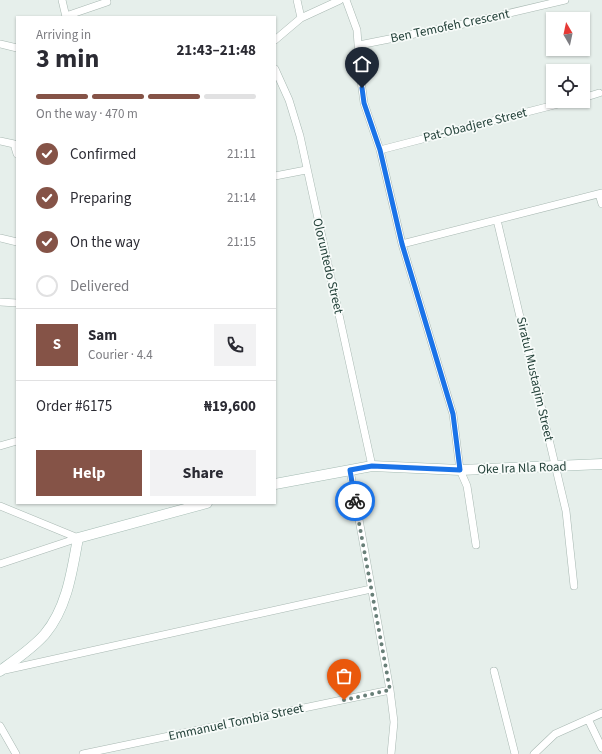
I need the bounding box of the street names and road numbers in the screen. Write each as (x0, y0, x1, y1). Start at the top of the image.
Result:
street label: Ben Temofeh Crescent (389, 4, 512, 47)
street label: Pat-Obadjere Street (421, 103, 529, 147)
street label: Oloruntedo Street (308, 216, 348, 316)
street label: Siratul Mustaqim Street (512, 315, 558, 443)
street label: Oke Ira Nla Road (477, 457, 567, 479)
street label: Emmanuel Tombia Street (167, 699, 306, 745)

